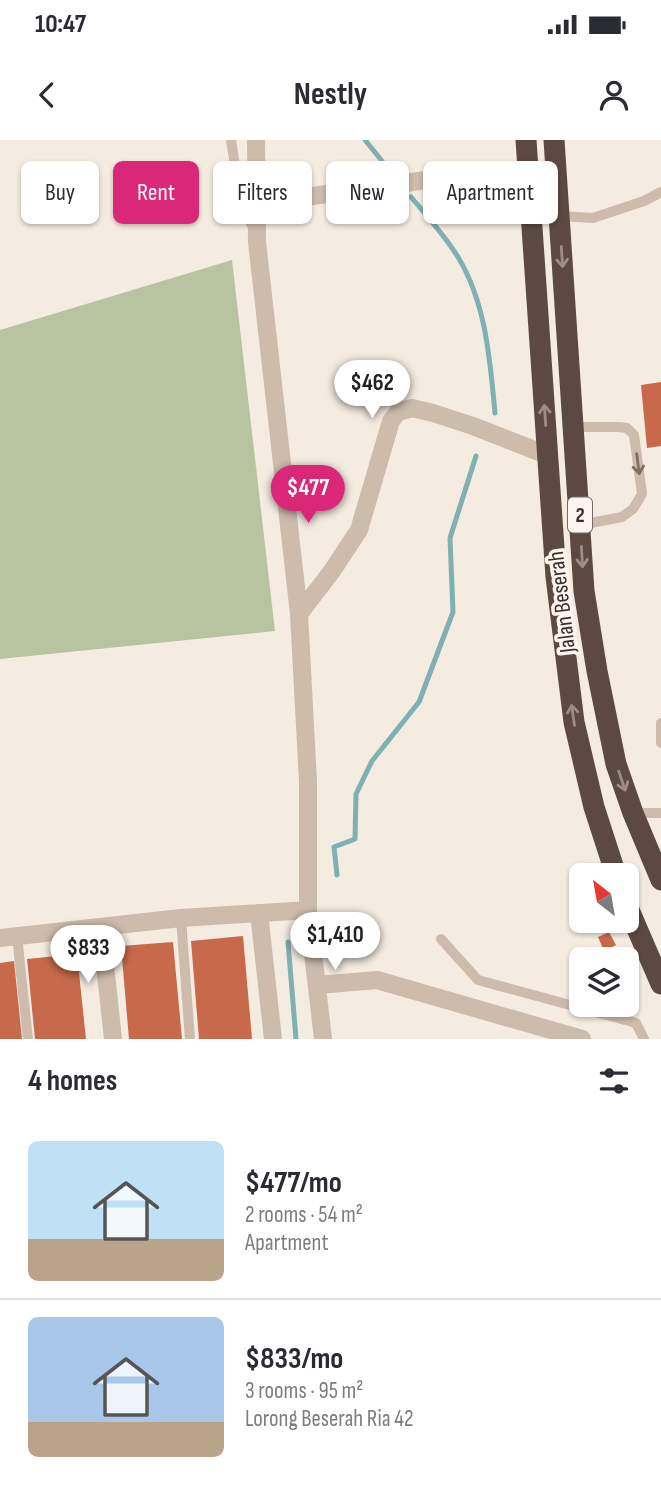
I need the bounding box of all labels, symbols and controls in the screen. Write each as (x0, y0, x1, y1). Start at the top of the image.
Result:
text: 10:47 (35, 9, 86, 40)
text: Nestly (294, 75, 367, 114)
icon: back (28, 76, 66, 114)
icon: person (595, 76, 633, 114)
chip: Buy (21, 161, 99, 224)
chip: Rent (113, 161, 199, 224)
chip: Filters (213, 161, 312, 224)
chip: New (326, 161, 409, 224)
chip: Apartment (423, 161, 558, 224)
one-way arrow (556, 245, 569, 268)
pin: $462 (331, 360, 413, 420)
text: $462 (350, 369, 394, 397)
one-way arrow (538, 404, 551, 427)
one-way arrow (631, 452, 644, 474)
pin: $477 (267, 466, 349, 525)
text: $477 (287, 474, 329, 502)
road number: 2 (568, 498, 592, 532)
one-way arrow (576, 546, 589, 569)
street label: Jalan Beserah (542, 550, 582, 655)
one-way arrow (566, 704, 579, 727)
one-way arrow (617, 769, 629, 791)
north arrow (569, 863, 639, 933)
map controls (569, 863, 639, 1017)
pin: $1,410 (278, 912, 392, 972)
text: $1,410 (306, 921, 364, 949)
pin: $833 (47, 926, 129, 985)
text: $833 (66, 934, 110, 962)
button: layers (569, 947, 639, 1017)
icon: filters (595, 1062, 633, 1100)
text: 4 homes (28, 1063, 117, 1099)
text: $477/mo (245, 1165, 342, 1201)
icon: home (84, 1169, 168, 1253)
text: 2 rooms · 54 m² (245, 1201, 363, 1229)
text: Apartment (245, 1229, 329, 1257)
text: $833/mo (245, 1341, 343, 1377)
icon: home (84, 1345, 168, 1429)
text: 3 rooms · 95 m² (245, 1377, 364, 1405)
text: Lorong Beserah Ria 42 (245, 1405, 413, 1433)

